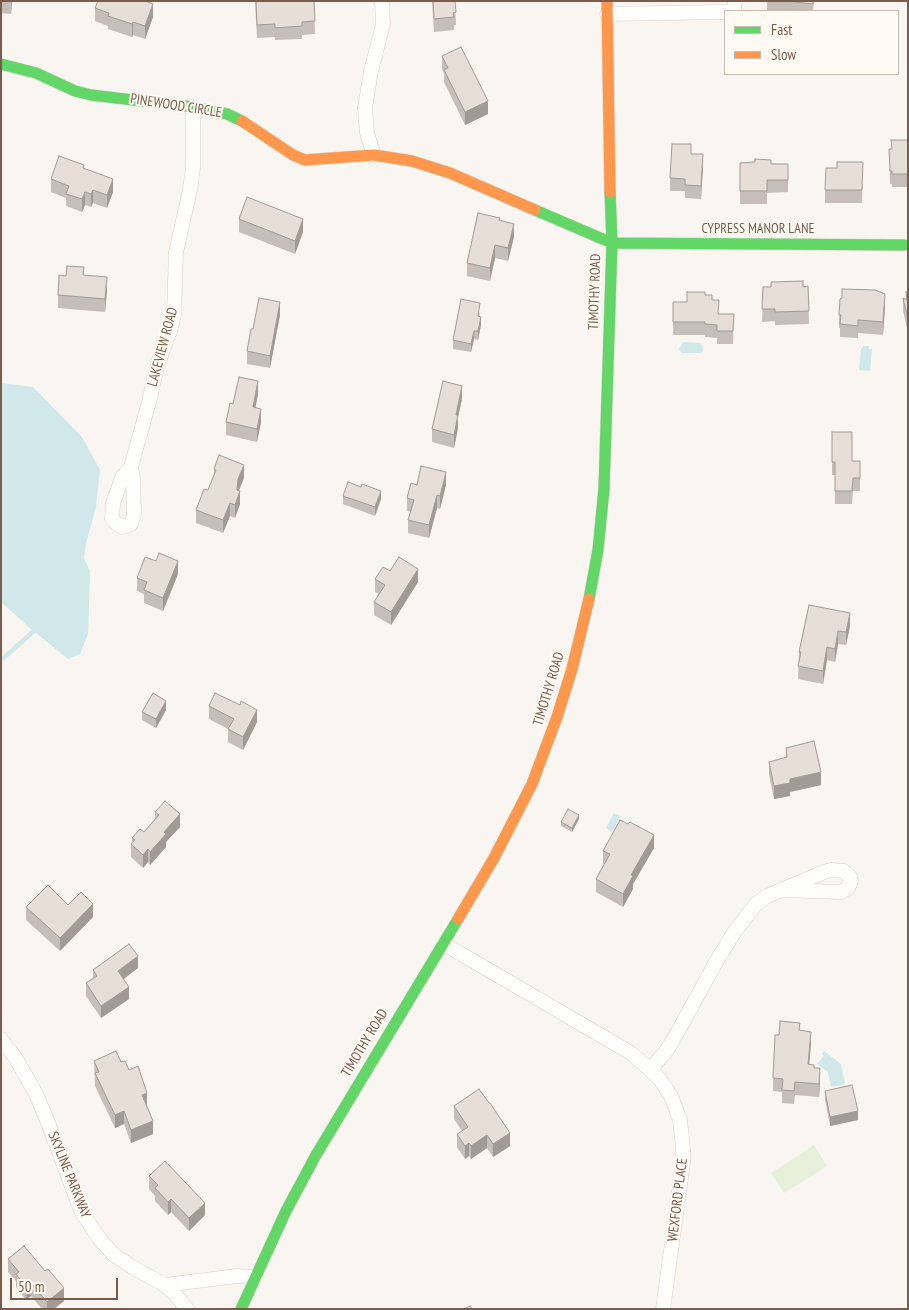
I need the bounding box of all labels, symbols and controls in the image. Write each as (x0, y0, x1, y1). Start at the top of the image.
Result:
legend (724, 10, 899, 75)
text: Fast (771, 20, 792, 39)
text: Slow (771, 45, 796, 64)
street label: PINEWOOD CIRCLE (129, 90, 223, 122)
street label: CYPRESS MANOR LANE (702, 221, 814, 237)
street label: TIMOTHY ROAD (585, 254, 605, 330)
street label: LAKEVIEW ROAD (144, 306, 182, 388)
street label: TIMOTHY ROAD (530, 650, 568, 728)
street label: TIMOTHY ROAD (338, 1006, 392, 1080)
street label: SKYLINE PARKWAY (44, 1129, 94, 1221)
street label: WEXFORD PLACE (665, 1157, 691, 1243)
scale bar (12, 1268, 120, 1300)
text: 50 m (18, 1277, 44, 1296)

